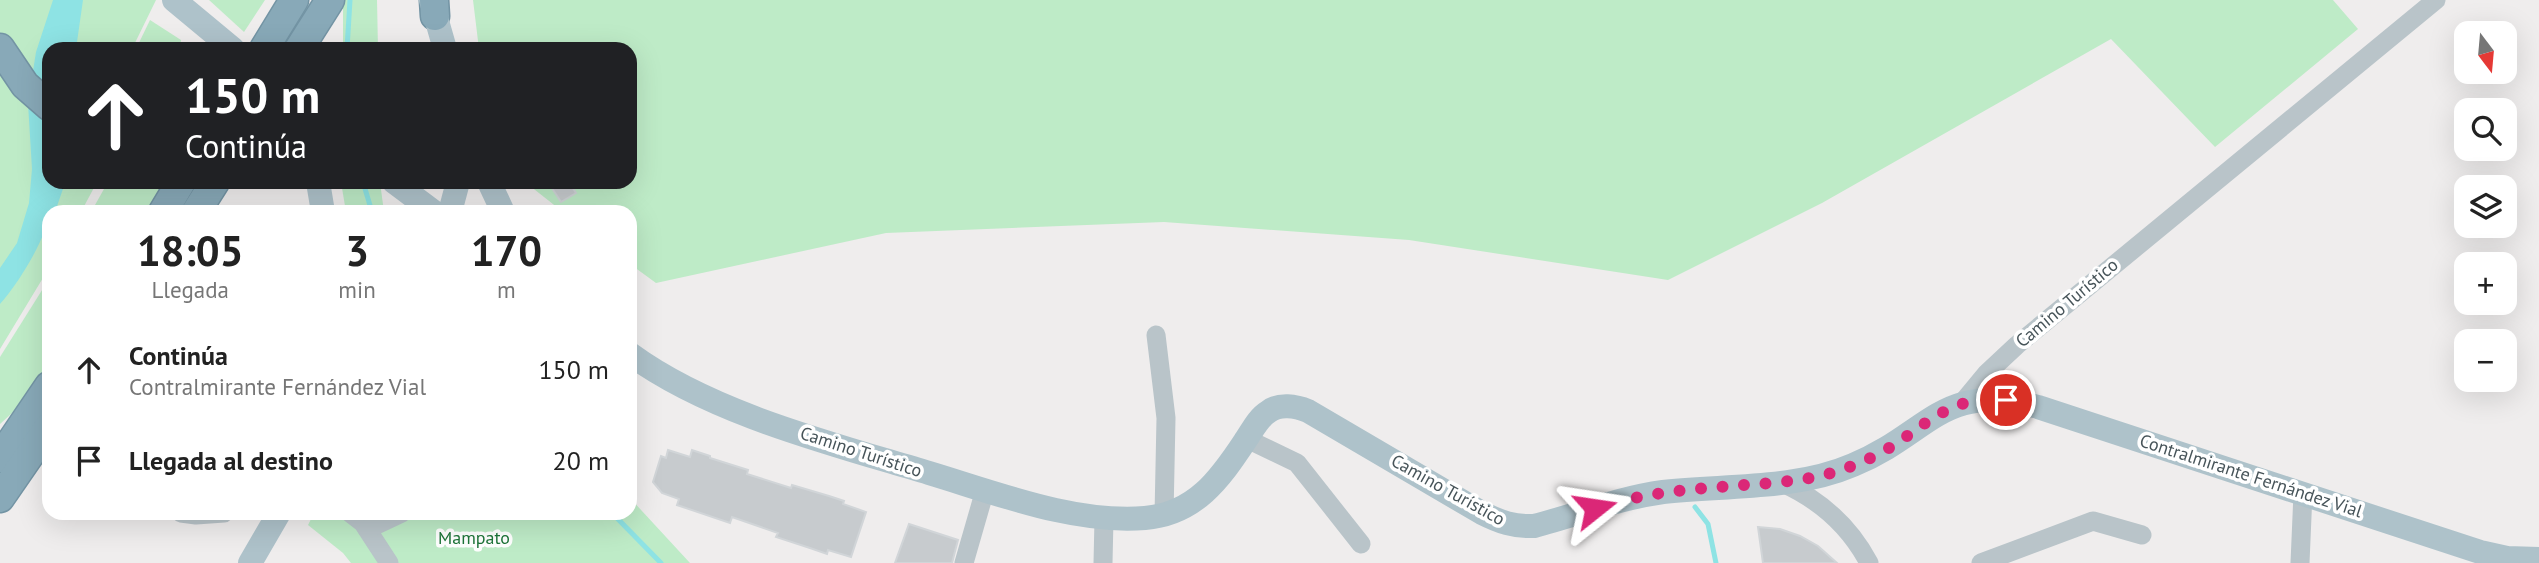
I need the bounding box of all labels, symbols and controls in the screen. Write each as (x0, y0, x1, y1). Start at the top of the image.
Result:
north arrow (2454, 21, 2516, 84)
map controls (2454, 21, 2517, 392)
text: 150 m (185, 63, 320, 127)
icon: ahead (70, 70, 161, 161)
button: search (2454, 98, 2517, 161)
text: Continúa (185, 125, 307, 167)
button: layers (2454, 175, 2517, 238)
text: 18:05 (137, 223, 243, 278)
text: 3 (345, 223, 369, 278)
text: 170 (471, 223, 542, 278)
button: + (2454, 252, 2517, 315)
street label: Camino Turístico (2011, 253, 2123, 352)
text: Llegada (151, 275, 229, 304)
text: min (338, 275, 376, 304)
text: m (497, 275, 516, 304)
button: − (2454, 329, 2517, 392)
text: Continúa (129, 339, 228, 372)
icon: ahead (70, 351, 108, 389)
text: 150 m (538, 353, 609, 386)
pin (1976, 370, 2036, 430)
text: Contralmirante Fernández Vial (129, 372, 426, 401)
icon: arrive (1987, 381, 2025, 419)
street label: Camino Turístico (797, 421, 925, 482)
street label: Contralmirante Fernández Vial (2137, 429, 2366, 523)
icon: arrive (70, 442, 108, 480)
text: Llegada al destino (129, 444, 333, 477)
text: 20 m (553, 444, 609, 477)
street label: Camino Turístico (1387, 449, 1509, 530)
position arrow (1558, 471, 1632, 545)
park label: Mampato (438, 526, 510, 549)

